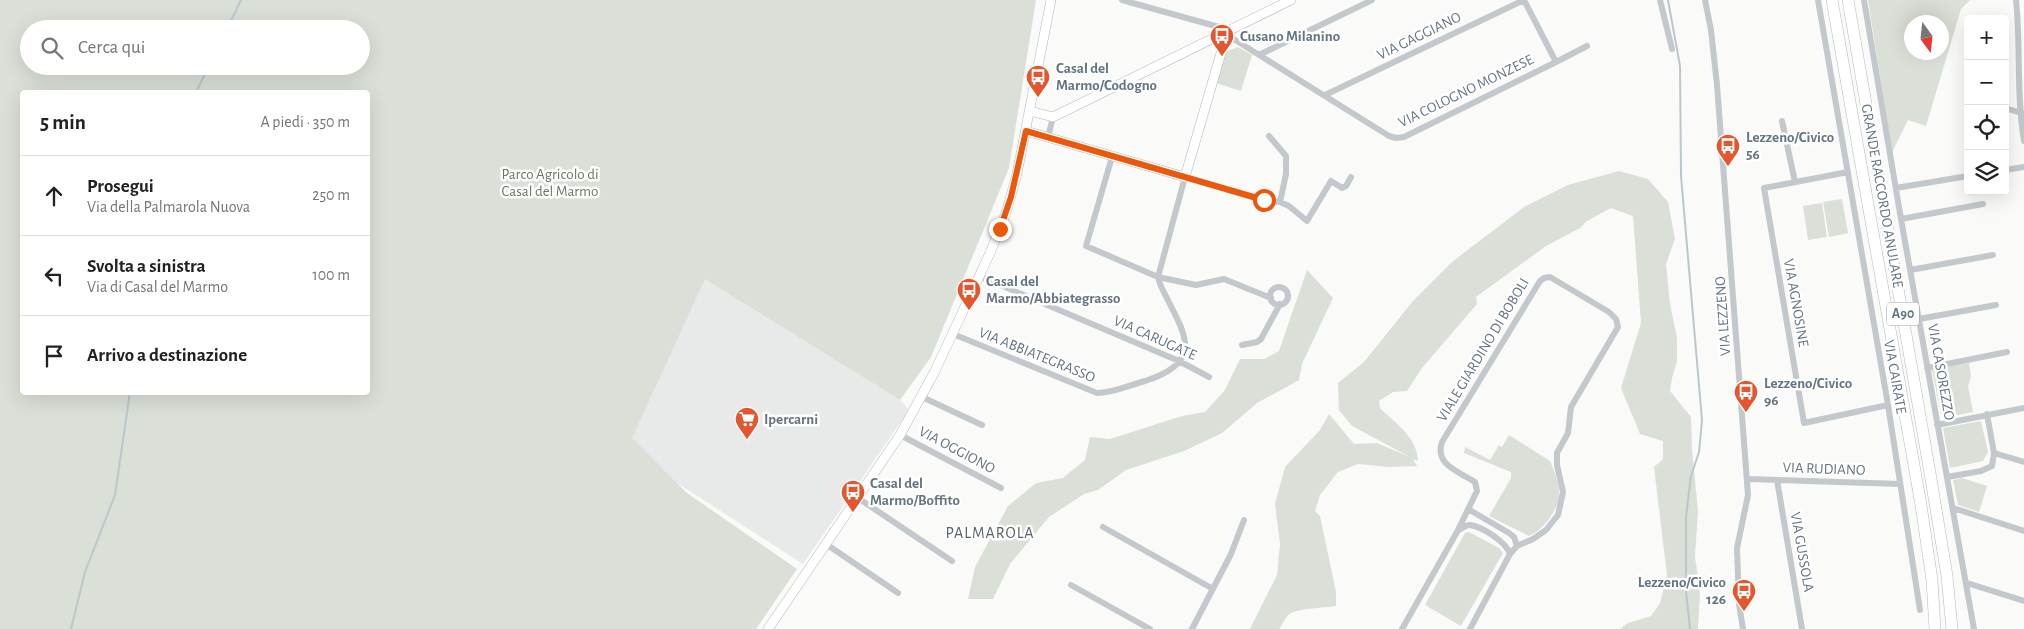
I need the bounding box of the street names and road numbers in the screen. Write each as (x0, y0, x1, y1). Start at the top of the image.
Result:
street label: VIA GAGGIANO (1375, 9, 1463, 63)
street label: VIA COLOGNO MONZESE (1396, 52, 1536, 130)
street label: GRANDE RACCORDO ANULARE (1858, 103, 1906, 289)
street label: VIA AGNOSINE (1781, 258, 1811, 348)
street label: VIALE GIARDINO DI BOBOLI (1434, 276, 1532, 424)
street label: VIA LEZZENO (1713, 276, 1733, 356)
road number: A90 (1887, 302, 1919, 326)
street label: VIA CARUGATE (1111, 313, 1199, 363)
street label: VIA CASOREZZO (1925, 323, 1957, 421)
street label: VIA ABBIATEGRASSO (977, 325, 1097, 385)
street label: VIA CAIRATE (1881, 339, 1909, 415)
street label: VIA OGGIONO (916, 424, 998, 476)
street label: VIA RUDIANO (1782, 460, 1866, 478)
street label: VIA GUSSOLA (1788, 511, 1816, 593)

